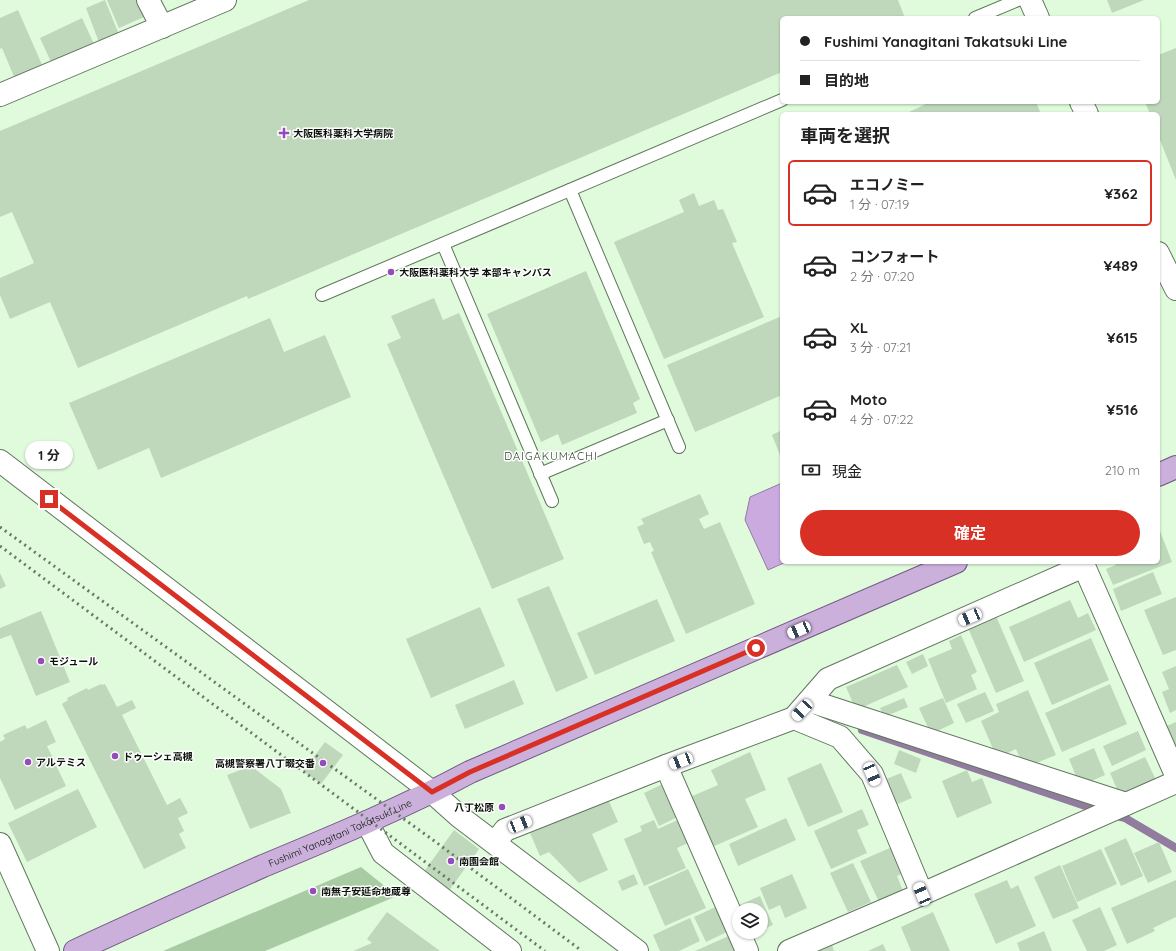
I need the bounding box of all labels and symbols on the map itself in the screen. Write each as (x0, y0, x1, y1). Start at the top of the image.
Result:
marker: 大阪医科薬科大学病院 (278, 127, 290, 139)
place label: 大阪医科薬科大学病院 (293, 127, 393, 140)
place label: 大阪医科薬科大学 本部キャンパス (399, 266, 552, 279)
marker: 大阪医科薬科大学 本部キャンパス (386, 267, 396, 277)
callout: 1 分 (25, 441, 73, 469)
district label: DAIGAKUMACHI (504, 449, 598, 463)
route end (40, 490, 58, 508)
car (957, 607, 983, 627)
car (786, 620, 812, 640)
route start (747, 639, 765, 657)
place label: モジュール (49, 655, 98, 668)
marker: モジュール (36, 656, 46, 666)
car (789, 697, 815, 723)
place label: ドゥーシェ高槻 (123, 750, 193, 763)
marker: ドゥーシェ高槻 (110, 751, 120, 761)
car (668, 751, 694, 771)
place label: アルテミス (36, 756, 86, 769)
marker: アルテミス (23, 757, 33, 767)
place label: 高槻警察署八丁畷交番 (215, 757, 315, 770)
marker: 高槻警察署八丁畷交番 (318, 758, 328, 768)
car (862, 761, 882, 787)
street label: Fushimi Yanagitani Takatsuki Line (266, 796, 414, 870)
place label: 八丁松原 (454, 801, 494, 814)
marker: 八丁松原 (497, 802, 507, 812)
car (507, 814, 533, 834)
place label: 南園会館 (459, 855, 499, 868)
marker: 南園会館 (446, 856, 456, 866)
car (912, 881, 932, 907)
place label: 南無子安延命地蔵尊 (321, 885, 411, 898)
marker: 南無子安延命地蔵尊 (308, 886, 318, 896)

